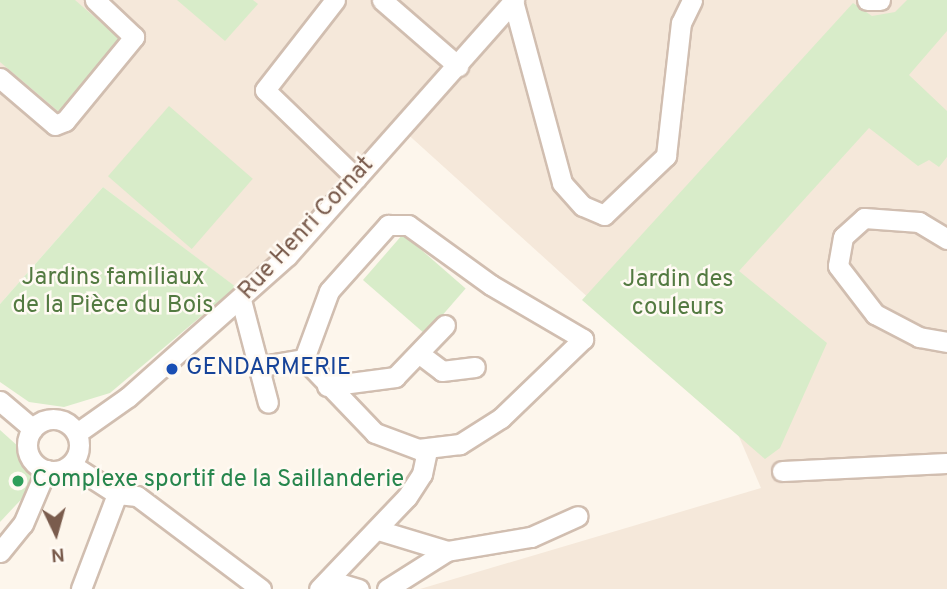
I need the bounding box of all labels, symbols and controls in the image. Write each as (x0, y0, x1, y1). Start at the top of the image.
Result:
street label: Rue Henri Cornat (233, 151, 381, 307)
park label: Jardins familiaux de la Pièce du Bois (13, 265, 213, 321)
park label: Jardin des couleurs (623, 267, 733, 323)
place label: GENDARMERIE (186, 355, 351, 383)
marker: GENDARMERIE (164, 361, 180, 377)
place label: Complexe sportif de la Saillanderie (32, 467, 404, 495)
marker: Complexe sportif de la Saillanderie (10, 473, 26, 489)
north arrow (21, 498, 91, 568)
text: N (50, 541, 66, 566)

